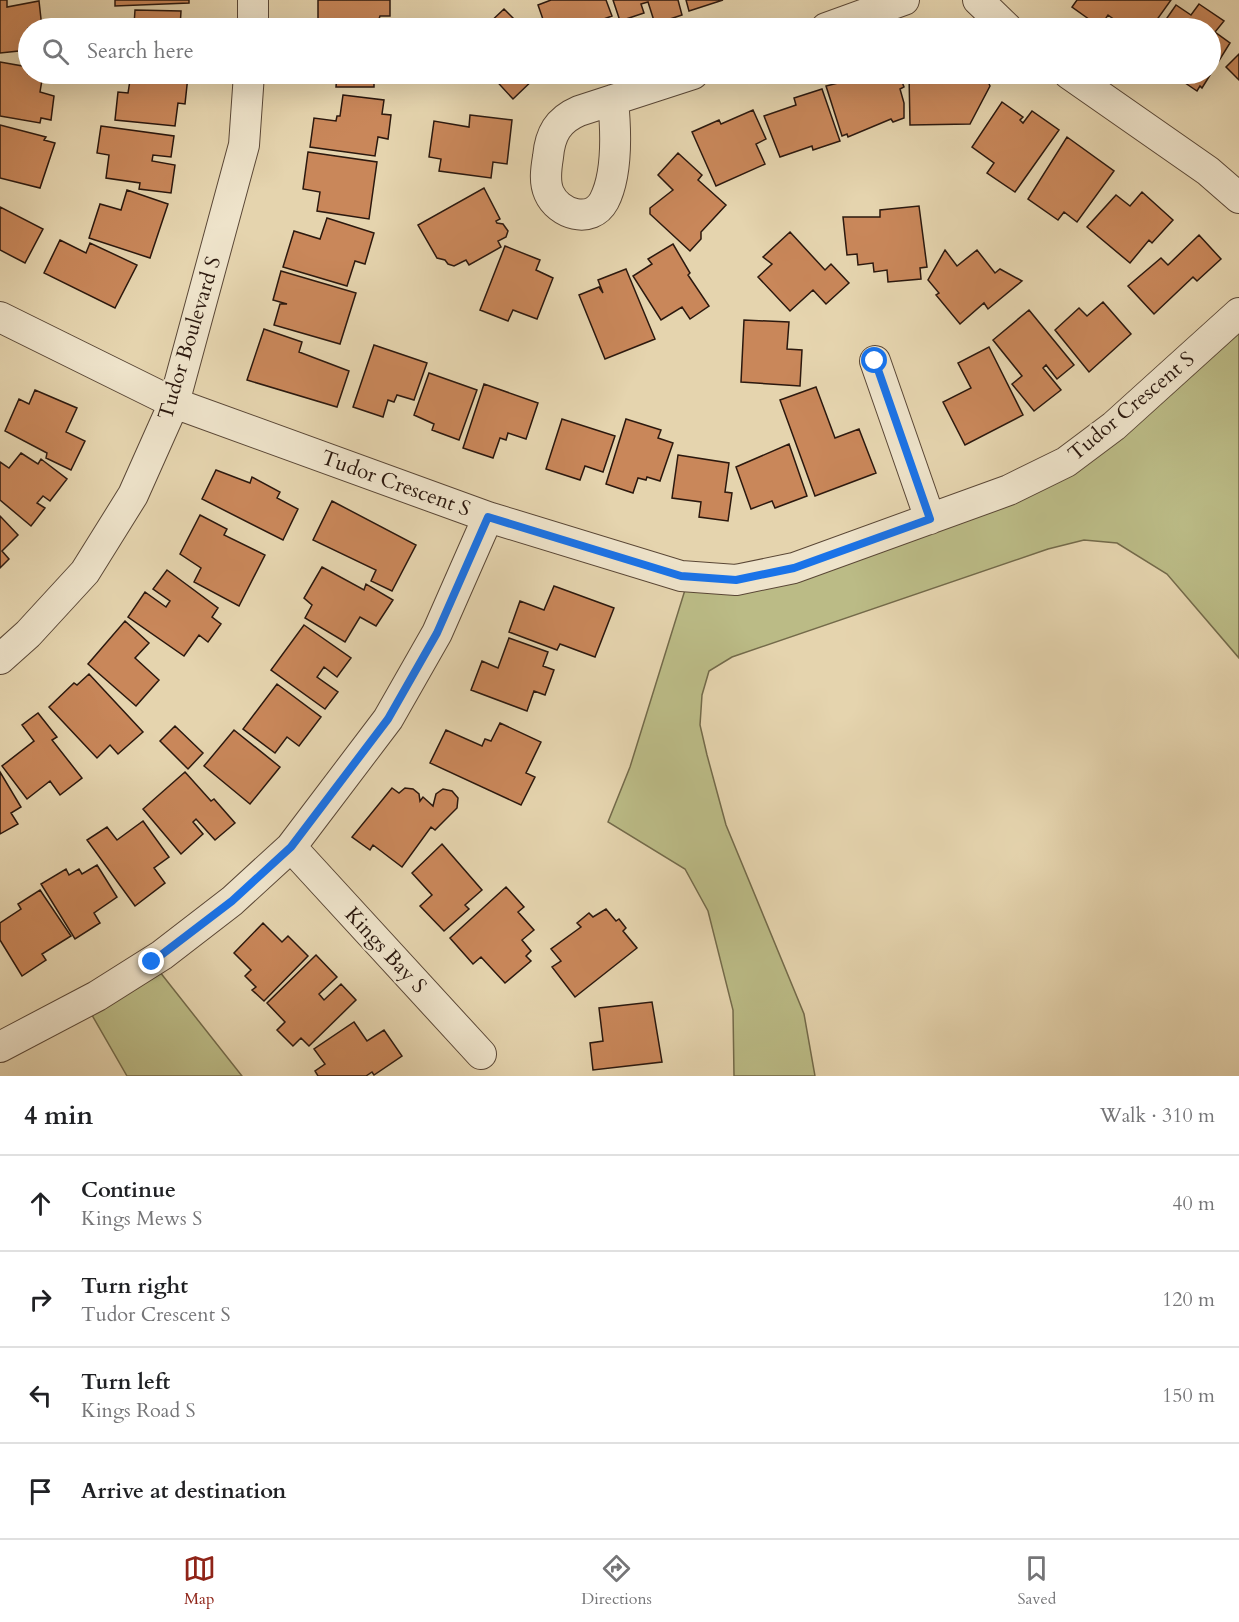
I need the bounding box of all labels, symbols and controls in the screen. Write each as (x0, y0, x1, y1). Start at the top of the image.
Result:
search box (18, 18, 1221, 84)
icon: search (39, 35, 72, 68)
text: Search here (87, 36, 194, 66)
street label: Tudor Boulevard S (151, 253, 228, 423)
street label: Tudor Crescent S (1062, 345, 1201, 468)
route start (861, 347, 887, 373)
street label: Tudor Crescent S (317, 443, 474, 524)
street label: Kings Bay S (338, 901, 433, 1000)
route end (138, 948, 164, 974)
text: 4 min (24, 1098, 93, 1133)
text: Walk · 310 m (1100, 1102, 1215, 1129)
text: Continue (81, 1175, 176, 1205)
icon: ahead (24, 1187, 57, 1220)
text: 40 m (1172, 1190, 1215, 1217)
text: Kings Mews S (81, 1205, 202, 1232)
text: Turn right (81, 1271, 188, 1301)
icon: right (24, 1283, 57, 1316)
text: 120 m (1162, 1286, 1215, 1313)
text: Tudor Crescent S (81, 1301, 230, 1328)
text: Turn left (81, 1367, 170, 1397)
icon: left (24, 1379, 57, 1412)
text: 150 m (1162, 1382, 1215, 1409)
text: Kings Road S (81, 1397, 196, 1424)
icon: arrive (24, 1475, 57, 1508)
text: Arrive at destination (81, 1476, 286, 1506)
tab: Map (183, 1552, 216, 1610)
tab: Directions (581, 1552, 652, 1610)
tab: Saved (1017, 1552, 1056, 1610)

